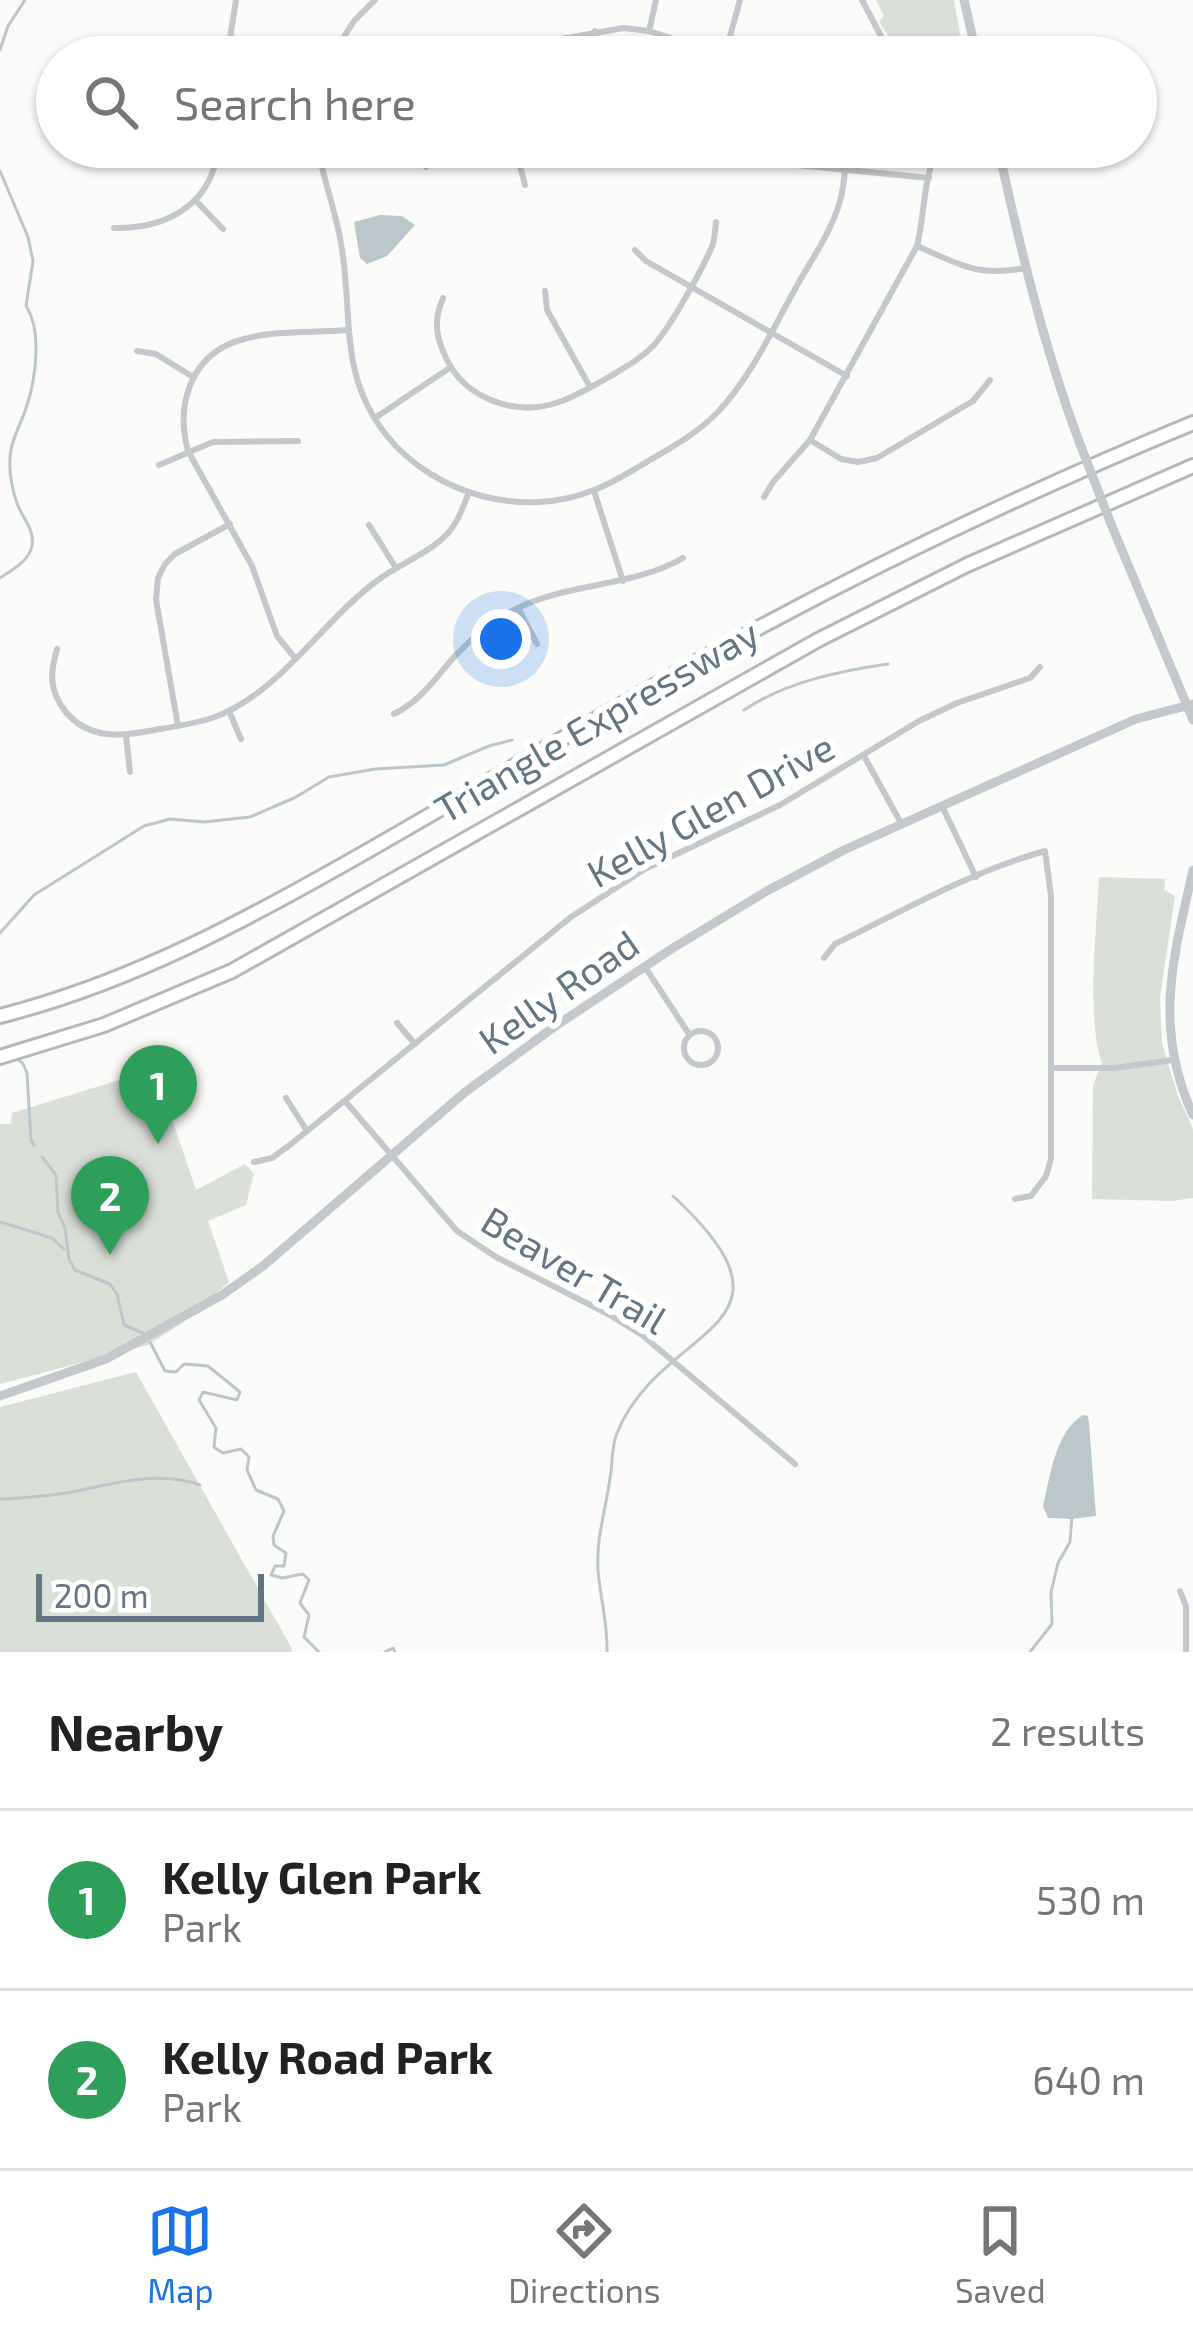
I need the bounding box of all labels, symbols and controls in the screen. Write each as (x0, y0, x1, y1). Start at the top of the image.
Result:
search box (36, 36, 1157, 168)
icon: search (78, 69, 144, 135)
text: Search here (174, 75, 416, 129)
street label: Triangle Expressway (426, 608, 766, 832)
your location (471, 609, 531, 669)
street label: Kelly Glen Drive (578, 722, 842, 896)
street label: Kelly Road (469, 919, 647, 1063)
pin: 1 (119, 1045, 197, 1144)
pin: 2 (71, 1156, 149, 1255)
street label: Beaver Trail (474, 1195, 677, 1343)
scale bar (36, 1568, 264, 1621)
text: 200 m (54, 1575, 149, 1615)
text: Nearby (48, 1700, 223, 1761)
text: 2 results (990, 1707, 1145, 1754)
text: Kelly Glen Park (162, 1849, 481, 1903)
text: 1 (79, 1876, 95, 1923)
text: 530 m (1036, 1876, 1145, 1923)
text: Park (162, 1903, 242, 1950)
text: Kelly Road Park (162, 2029, 493, 2083)
text: 2 (76, 2056, 98, 2103)
text: 640 m (1032, 2056, 1145, 2103)
text: Park (162, 2083, 242, 2130)
tab: Map (147, 2198, 214, 2310)
tab: Directions (508, 2198, 660, 2310)
tab: Saved (955, 2198, 1046, 2310)

